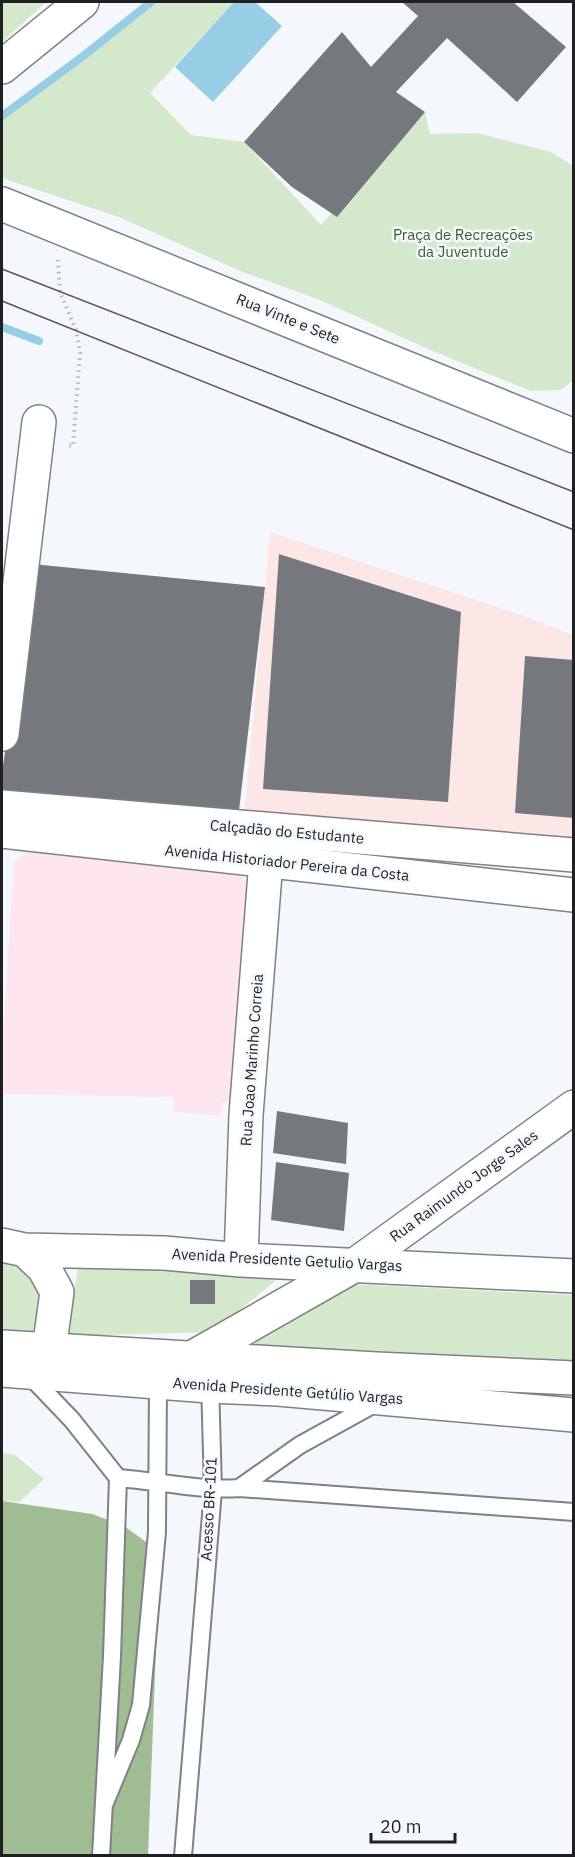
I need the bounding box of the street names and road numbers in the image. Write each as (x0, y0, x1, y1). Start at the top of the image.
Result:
street label: Rua Vinte e Sete (234, 289, 343, 348)
street label: Calçadão do Estudante (209, 815, 365, 848)
street label: Avenida Historiador Pereira da Costa (164, 840, 410, 885)
street label: Rua Joao Marinho Correia (236, 973, 267, 1147)
street label: Rua Raimundo Jorge Sales (386, 1125, 542, 1246)
street label: Avenida Presidente Getulio Vargas (171, 1244, 403, 1275)
street label: Avenida Presidente Getúlio Vargas (172, 1373, 404, 1408)
street label: Acesso BR-101 (196, 1457, 221, 1561)

